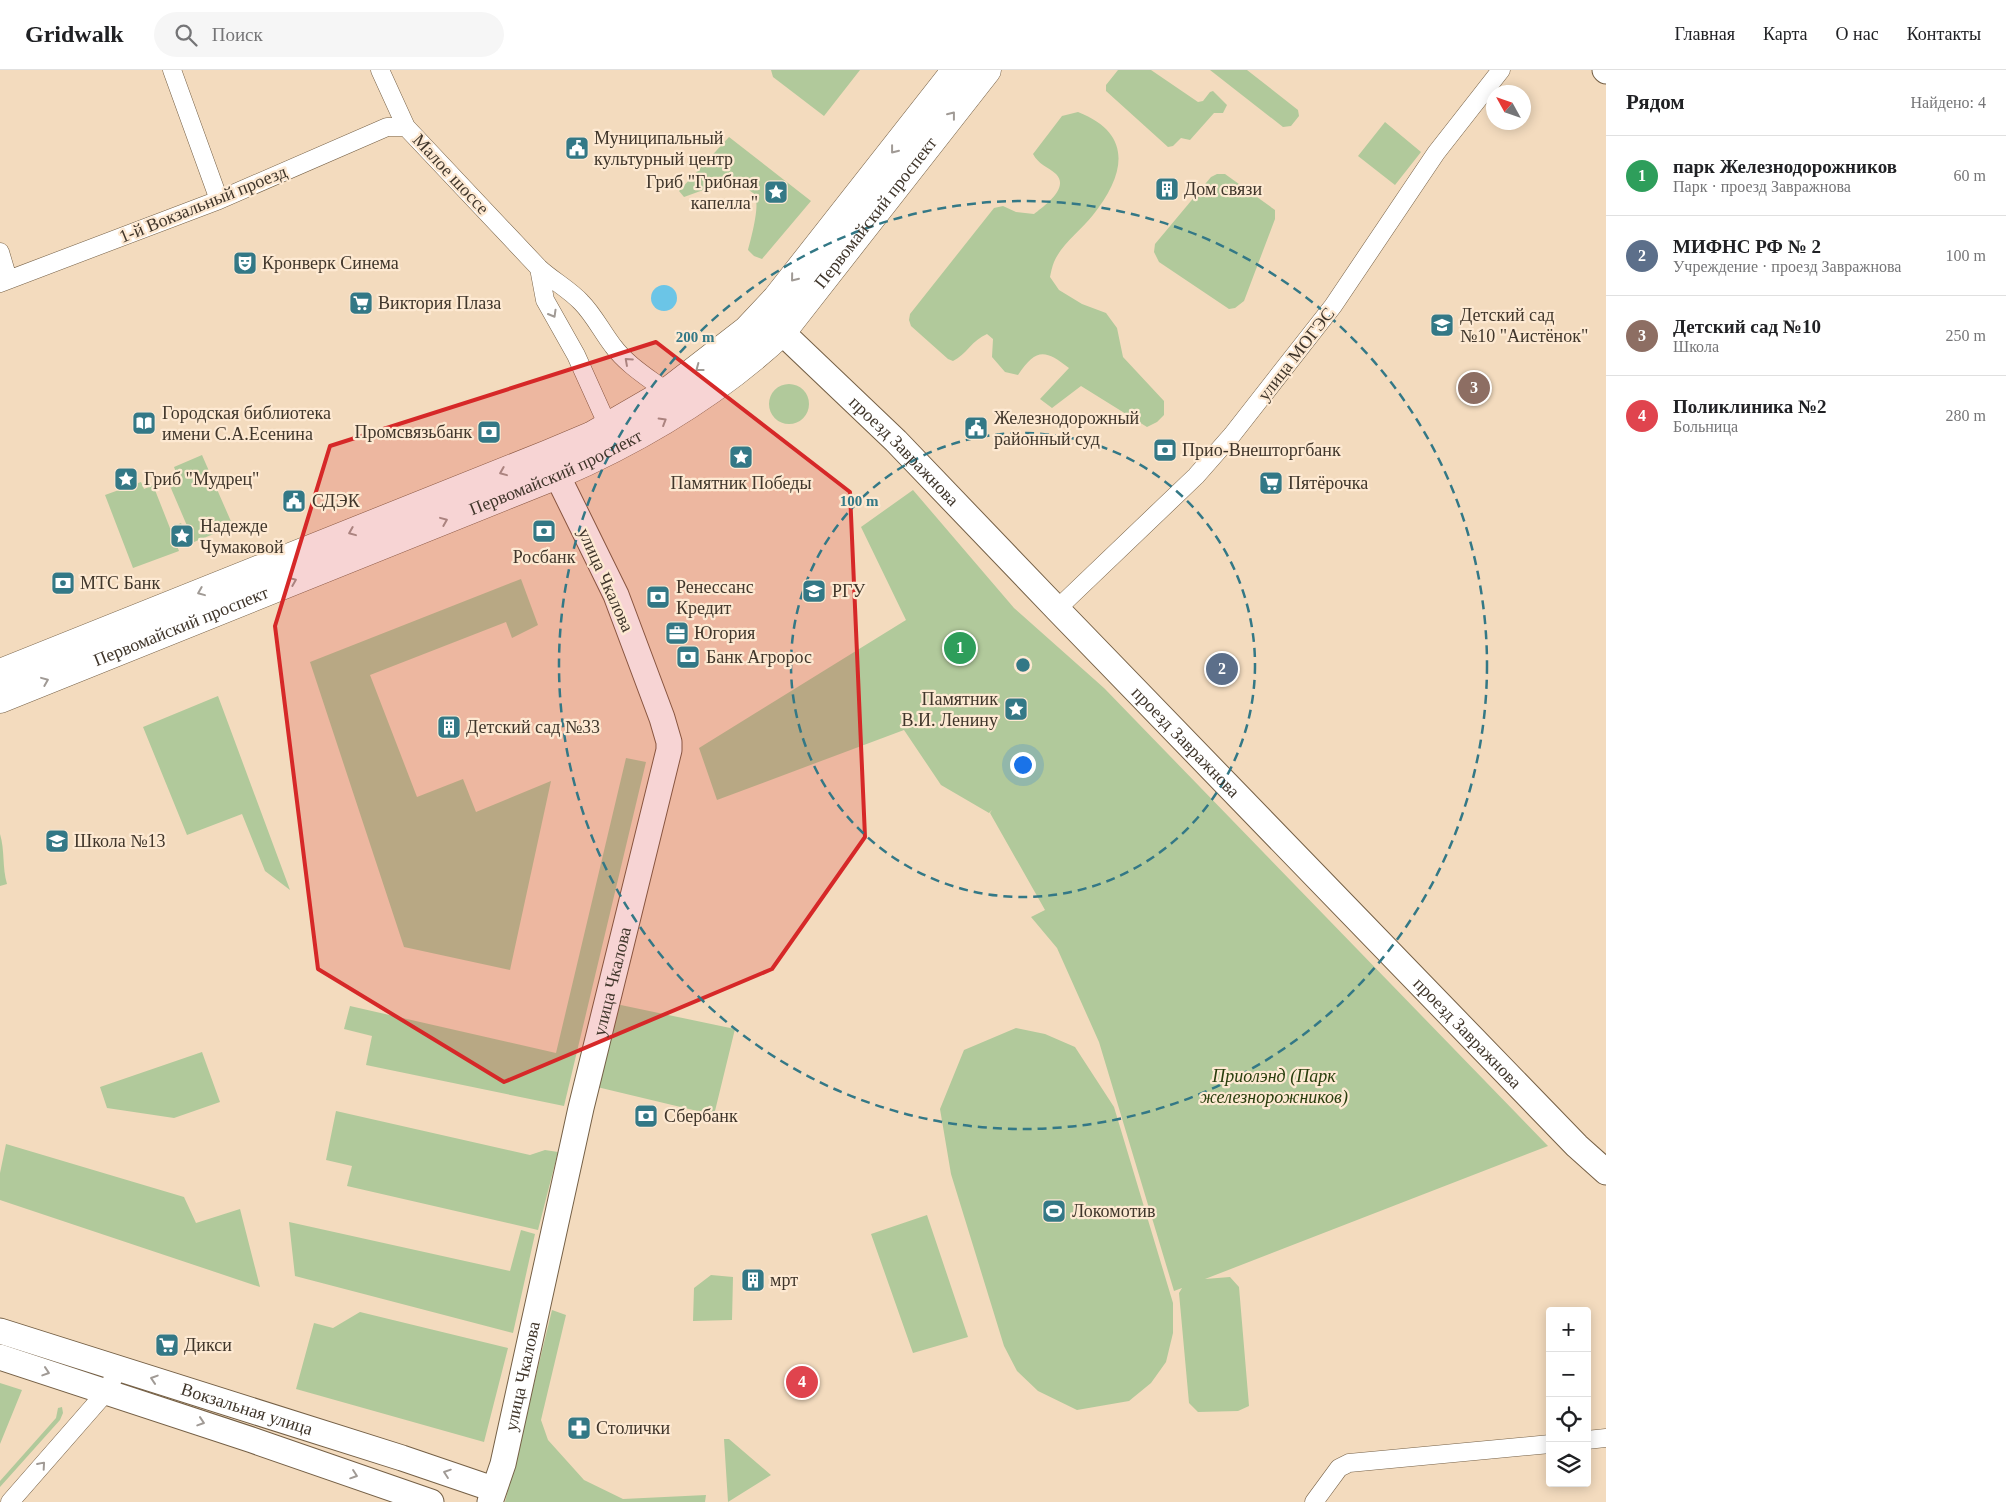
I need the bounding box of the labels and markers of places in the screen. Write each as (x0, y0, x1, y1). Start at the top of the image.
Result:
place label: Муниципальный культурный центр (594, 128, 733, 169)
public building icon: Муниципальный культурный центр (564, 135, 590, 161)
place label: Гриб "Грибная капелла" (646, 172, 758, 213)
building icon: Дом связи (1154, 176, 1180, 202)
place icon: Гриб "Грибная капелла" (763, 179, 789, 205)
place label: Дом связи (1184, 179, 1262, 199)
theatre icon: Кронверк Синема (232, 250, 258, 276)
place label: Кронверк Синема (262, 253, 399, 273)
supermarket icon: Виктория Плаза (348, 290, 374, 316)
place label: Виктория Плаза (378, 293, 501, 313)
place label: Детский сад №10 "Аистёнок" (1460, 305, 1588, 346)
school or university icon: Детский сад №10 "Аистёнок" (1429, 312, 1455, 338)
pin: 3 (1458, 369, 1490, 407)
place label: Городская библиотека имени С.А.Есенина (162, 403, 331, 444)
place label: Железнодорожный районный суд (994, 408, 1139, 449)
library icon: Городская библиотека имени С.А.Есенина (131, 410, 157, 436)
public building icon: Железнодорожный районный суд (963, 415, 989, 441)
bank icon: Промсвязьбанк (476, 419, 502, 445)
place label: Промсвязьбанк (355, 422, 472, 442)
bank icon: Прио-Внешторгбанк (1152, 437, 1178, 463)
place label: Прио-Внешторгбанк (1182, 440, 1341, 460)
place icon: Памятник Победы (728, 444, 754, 470)
place icon: Гриб "Мудрец" (113, 466, 139, 492)
place label: Гриб "Мудрец" (144, 469, 259, 489)
supermarket icon: Пятёрочка (1258, 470, 1284, 496)
place label: Памятник Победы (671, 473, 811, 493)
place label: Пятёрочка (1288, 473, 1368, 493)
public building icon: СДЭК (281, 488, 307, 514)
place label: СДЭК (312, 491, 361, 511)
place label: Надежде Чумаковой (200, 516, 284, 557)
bank icon: Росбанк (531, 518, 557, 544)
place icon: Надежде Чумаковой (169, 523, 195, 549)
place label: Росбанк (513, 547, 576, 567)
bank icon: МТС Банк (50, 570, 76, 596)
place label: МТС Банк (80, 573, 160, 593)
place label: Ренессанс Кредит (676, 577, 754, 618)
school or university icon: РГУ (801, 578, 827, 604)
place label: РГУ (832, 581, 865, 601)
bank icon: Ренессанс Кредит (645, 584, 671, 610)
office icon: Югория (664, 620, 690, 646)
place label: Югория (694, 623, 755, 643)
pin: 1 (944, 629, 976, 667)
bank icon: Банк Агророс (675, 644, 701, 670)
place label: Банк Агророс (706, 647, 812, 667)
pin: 2 (1206, 650, 1238, 688)
centre of rings (1014, 656, 1032, 674)
place label: Памятник В.И. Ленину (902, 689, 998, 730)
place icon: Памятник В.И. Ленину (1003, 696, 1029, 722)
building icon: Детский сад №33 (436, 714, 462, 740)
place label: Детский сад №33 (466, 717, 600, 737)
school or university icon: Школа №13 (44, 828, 70, 854)
place label: Школа №13 (74, 831, 165, 851)
bank icon: Сбербанк (633, 1103, 659, 1129)
place label: Сбербанк (664, 1106, 738, 1126)
sports icon: Локомотив (1041, 1198, 1067, 1224)
place label: Локомотив (1072, 1201, 1155, 1221)
building icon: мрт (740, 1267, 766, 1293)
place label: мрт (770, 1270, 798, 1290)
supermarket icon: Дикси (154, 1332, 180, 1358)
place label: Дикси (184, 1335, 232, 1355)
pin: 4 (786, 1363, 818, 1401)
pharmacy icon: Столички (566, 1415, 592, 1441)
place label: Столички (596, 1418, 671, 1438)

